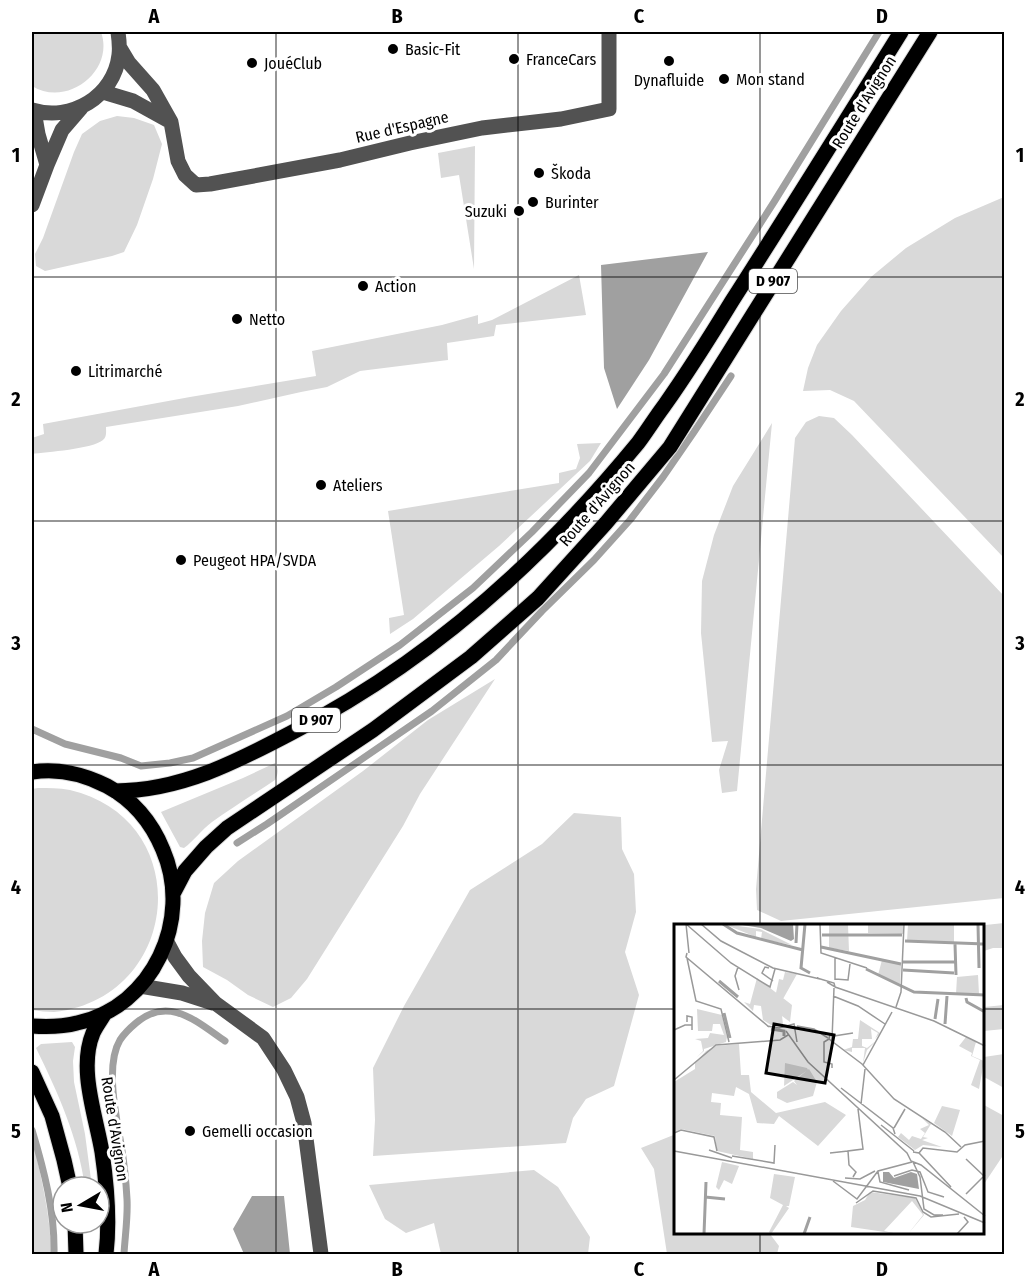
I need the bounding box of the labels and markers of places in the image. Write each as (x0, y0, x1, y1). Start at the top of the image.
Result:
place label: Basic-Fit (405, 40, 461, 59)
marker: Basic-Fit (386, 42, 400, 56)
place label: FranceCars (526, 50, 596, 69)
marker: FranceCars (507, 52, 521, 66)
place label: JouéClub (264, 54, 322, 73)
marker: Dynafluide (662, 54, 676, 68)
marker: JouéClub (245, 56, 259, 70)
place label: Mon stand (736, 70, 805, 89)
place label: Dynafluide (634, 71, 704, 90)
marker: Mon stand (717, 72, 731, 86)
place label: Škoda (551, 163, 591, 183)
marker: Škoda (532, 166, 546, 180)
place label: Burinter (545, 193, 599, 212)
marker: Burinter (526, 195, 540, 209)
place label: Suzuki (465, 202, 507, 221)
marker: Suzuki (512, 204, 526, 218)
place label: Action (375, 277, 416, 296)
marker: Action (356, 279, 370, 293)
place label: Netto (249, 310, 285, 329)
marker: Netto (230, 312, 244, 326)
place label: Litrimarché (88, 362, 163, 381)
marker: Litrimarché (69, 364, 83, 378)
place label: Ateliers (333, 476, 383, 495)
marker: Ateliers (314, 478, 328, 492)
place label: Peugeot HPA/SVDA (193, 551, 317, 570)
marker: Peugeot HPA/SVDA (174, 553, 188, 567)
place label: Gemelli occasion (202, 1122, 313, 1141)
marker: Gemelli occasion (183, 1124, 197, 1138)

